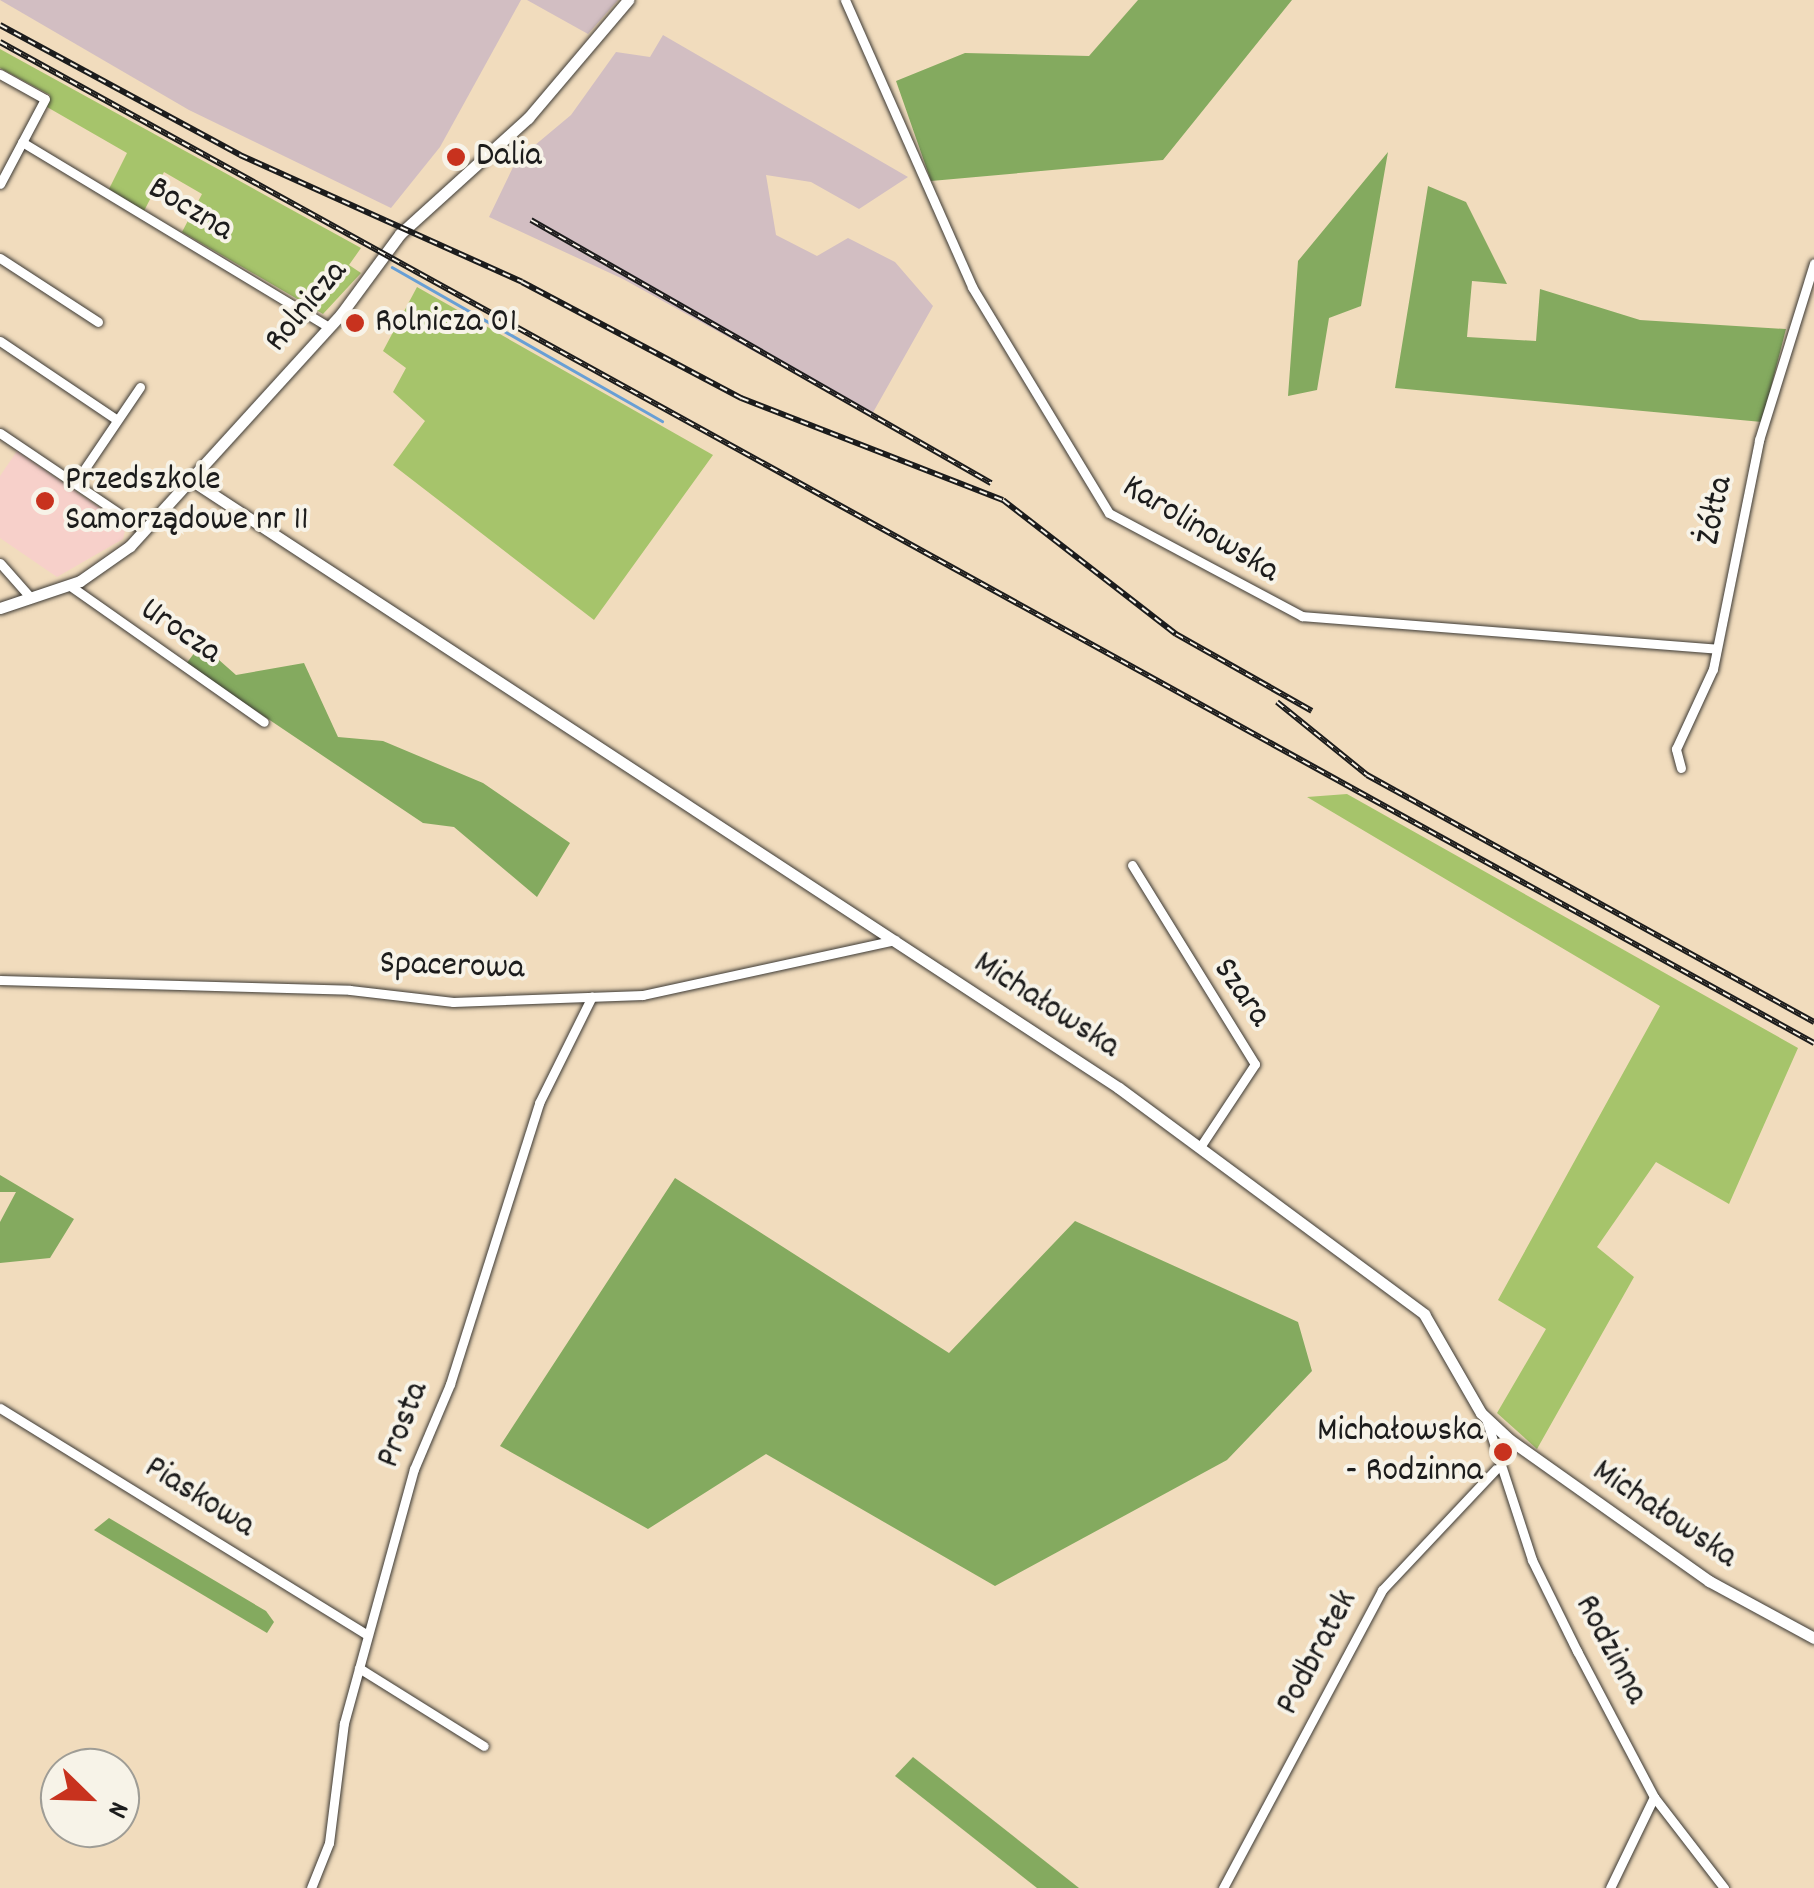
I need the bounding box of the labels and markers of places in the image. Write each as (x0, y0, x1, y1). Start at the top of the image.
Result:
place label: Dalia (476, 136, 542, 178)
marker: Dalia (445, 146, 467, 168)
place label: Rolnicza 01 (375, 302, 517, 344)
marker: Rolnicza 01 (344, 312, 366, 334)
place label: Przedszkole Samorządowe nr 11 (65, 460, 309, 542)
marker: Przedszkole Samorządowe nr 11 (34, 490, 56, 512)
place label: Michałowska - Rodzinna (1317, 1411, 1483, 1493)
marker: Michałowska - Rodzinna (1492, 1441, 1514, 1463)

